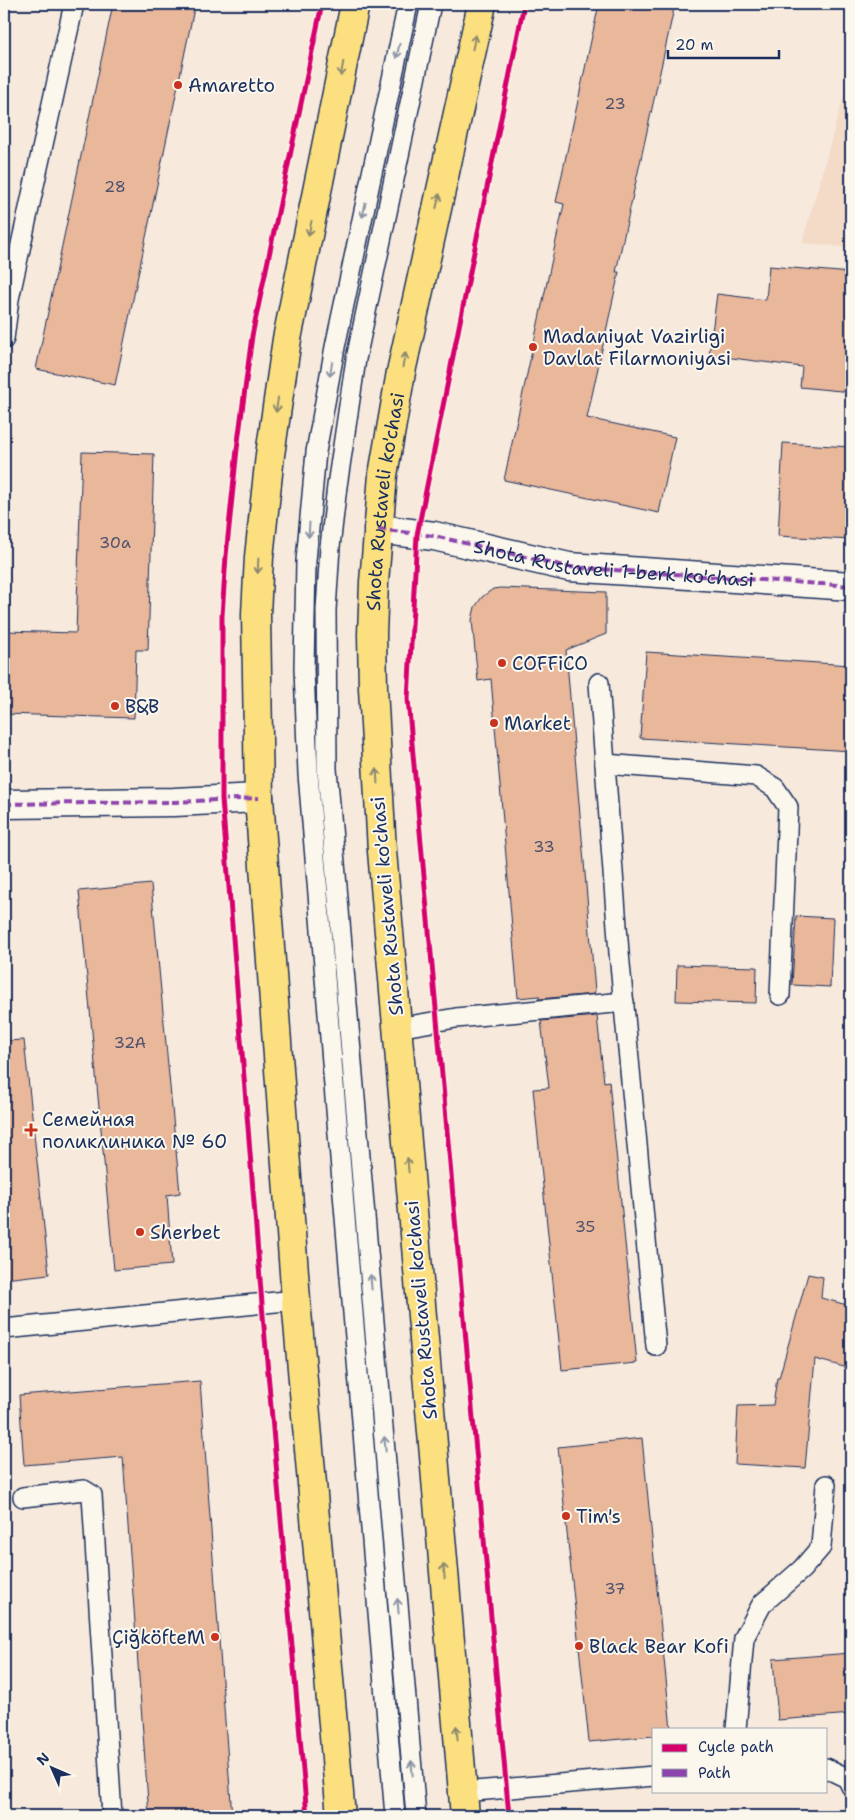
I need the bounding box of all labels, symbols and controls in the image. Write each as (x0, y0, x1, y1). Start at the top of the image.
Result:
scale bar (668, 28, 779, 60)
one-way arrow (470, 35, 480, 51)
text: 20 m (675, 35, 714, 55)
one-way arrow (393, 43, 402, 59)
one-way arrow (337, 60, 347, 76)
place label: Amaretto (188, 73, 275, 98)
marker: Amaretto (172, 79, 184, 91)
house number: 23 (604, 93, 626, 114)
house number: 28 (104, 176, 126, 197)
one-way arrow (434, 193, 443, 209)
one-way arrow (359, 202, 368, 218)
one-way arrow (304, 219, 314, 235)
place label: Madaniyat Vazirligi Davlat Filarmoniyasi (543, 324, 731, 371)
marker: Madaniyat Vazirligi Davlat Filarmoniyasi (527, 341, 539, 353)
one-way arrow (399, 352, 409, 368)
one-way arrow (325, 361, 335, 377)
street label: Shota Rustaveli ko'chasi (360, 390, 410, 611)
one-way arrow (272, 397, 282, 413)
one-way arrow (304, 522, 313, 538)
house number: 30а (99, 532, 131, 553)
street label: Shota Rustaveli 1-berk ko'chasi (472, 533, 755, 592)
one-way arrow (254, 558, 263, 574)
place label: COFFiCO (512, 651, 588, 676)
marker: COFFiCO (496, 657, 508, 669)
place label: B&B (125, 694, 159, 719)
marker: B&B (109, 700, 121, 712)
place label: Market (504, 711, 571, 736)
marker: Market (488, 717, 500, 729)
one-way arrow (372, 768, 382, 784)
street label: Shota Rustaveli ko'chasi (365, 795, 409, 1017)
house number: 33 (533, 836, 555, 857)
house number: 32A (114, 1032, 146, 1053)
place label: Семейная поликлиника № 60 (42, 1107, 227, 1154)
marker: Семейная поликлиника № 60 (24, 1123, 38, 1137)
one-way arrow (404, 1157, 413, 1173)
street label: Shota Rustaveli ko'chasi (399, 1199, 443, 1421)
house number: 35 (575, 1216, 595, 1237)
place label: Sherbet (150, 1220, 221, 1245)
marker: Sherbet (134, 1226, 146, 1238)
one-way arrow (366, 1274, 376, 1290)
one-way arrow (380, 1436, 389, 1452)
place label: Tim's (576, 1504, 621, 1529)
marker: Tim's (560, 1510, 572, 1522)
one-way arrow (439, 1563, 448, 1579)
house number: 37 (604, 1578, 626, 1599)
one-way arrow (394, 1598, 403, 1614)
place label: ÇiğköfteM (112, 1625, 205, 1650)
marker: ÇiğköfteM (209, 1631, 221, 1643)
place label: Black Bear Kofi (589, 1634, 729, 1659)
marker: Black Bear Kofi (573, 1640, 585, 1652)
one-way arrow (453, 1725, 462, 1741)
legend (652, 1728, 828, 1792)
text: Cycle path (698, 1737, 774, 1757)
north arrow (28, 1742, 78, 1792)
text: N (33, 1749, 53, 1769)
one-way arrow (407, 1760, 417, 1776)
text: Path (698, 1763, 731, 1783)

